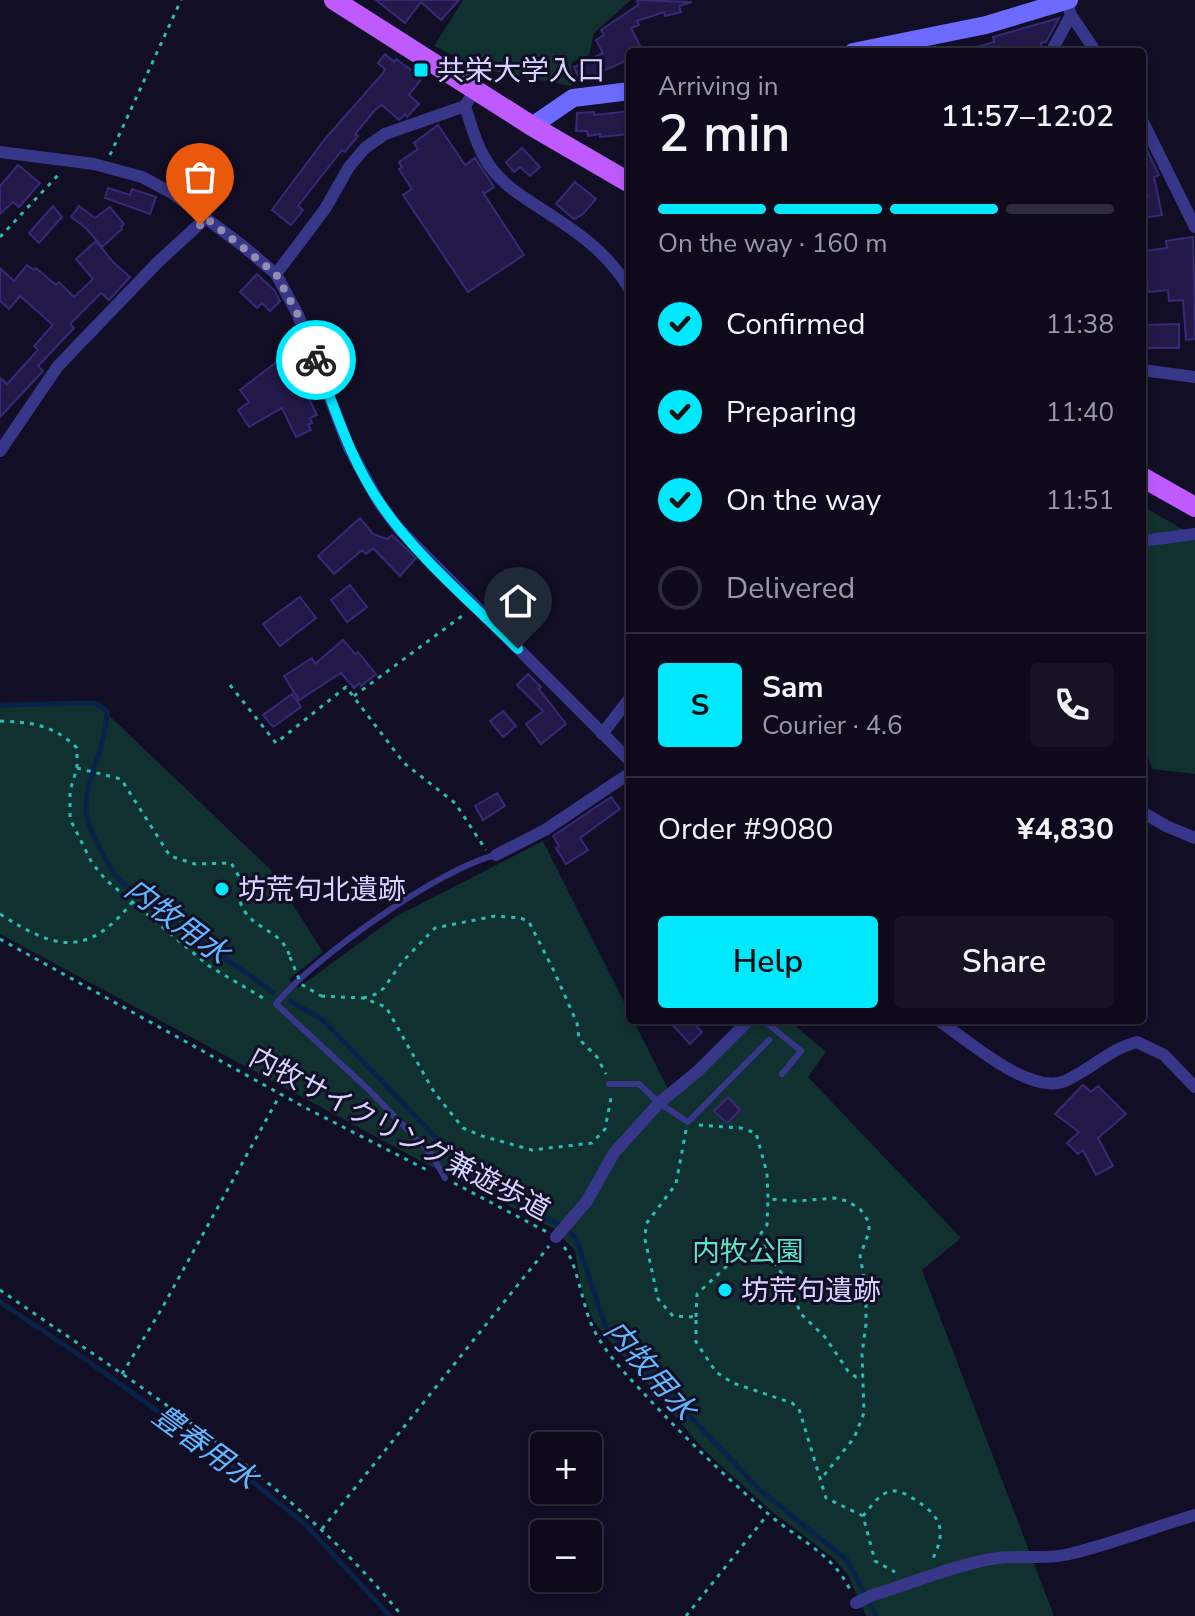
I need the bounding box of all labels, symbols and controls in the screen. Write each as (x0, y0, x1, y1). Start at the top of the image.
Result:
place label: 共栄大学入口 (437, 52, 605, 90)
marker: 共栄大学入口 (412, 61, 430, 79)
text: Arriving in (658, 69, 779, 104)
text: 11:57–12:02 (941, 96, 1114, 137)
text: 2 min (658, 98, 791, 169)
pin (166, 143, 234, 225)
icon: bag (178, 155, 222, 199)
text: On the way · 160 m (658, 226, 887, 261)
icon: check (658, 302, 702, 346)
text: Confirmed (726, 304, 866, 345)
text: 11:38 (1046, 307, 1114, 342)
courier (276, 320, 356, 400)
icon: bike (294, 338, 338, 382)
icon: check (658, 390, 702, 434)
text: Preparing (726, 392, 857, 433)
text: 11:40 (1046, 395, 1114, 430)
icon: check (658, 478, 702, 522)
text: On the way (726, 480, 881, 521)
text: 11:51 (1046, 483, 1114, 518)
pin (484, 567, 552, 649)
text: Delivered (726, 568, 855, 609)
icon: home (496, 579, 540, 623)
button: phone (1030, 663, 1114, 747)
text: Sam (762, 667, 824, 708)
text: S (691, 685, 709, 726)
text: Courier · 4.6 (762, 708, 903, 743)
text: Order #9080 (658, 809, 833, 850)
text: ¥4,830 (1017, 809, 1114, 850)
water label: 内牧用水 (116, 869, 239, 976)
place label: 坊荒句北遺跡 (238, 871, 406, 909)
marker: 坊荒句北遺跡 (213, 880, 231, 898)
button: Help (658, 916, 878, 1008)
button: Share (894, 916, 1114, 1008)
street label: 内牧サイクリング兼遊歩道 (243, 1038, 557, 1229)
park label: 内牧公園 (692, 1233, 804, 1271)
place label: 坊荒句遺跡 (741, 1272, 881, 1310)
marker: 坊荒句遺跡 (716, 1281, 734, 1299)
water label: 内牧用水 (595, 1312, 706, 1431)
water label: 豊春用水 (144, 1396, 268, 1501)
map controls (530, 1432, 602, 1592)
button: + (530, 1432, 602, 1504)
button: − (530, 1520, 602, 1592)

